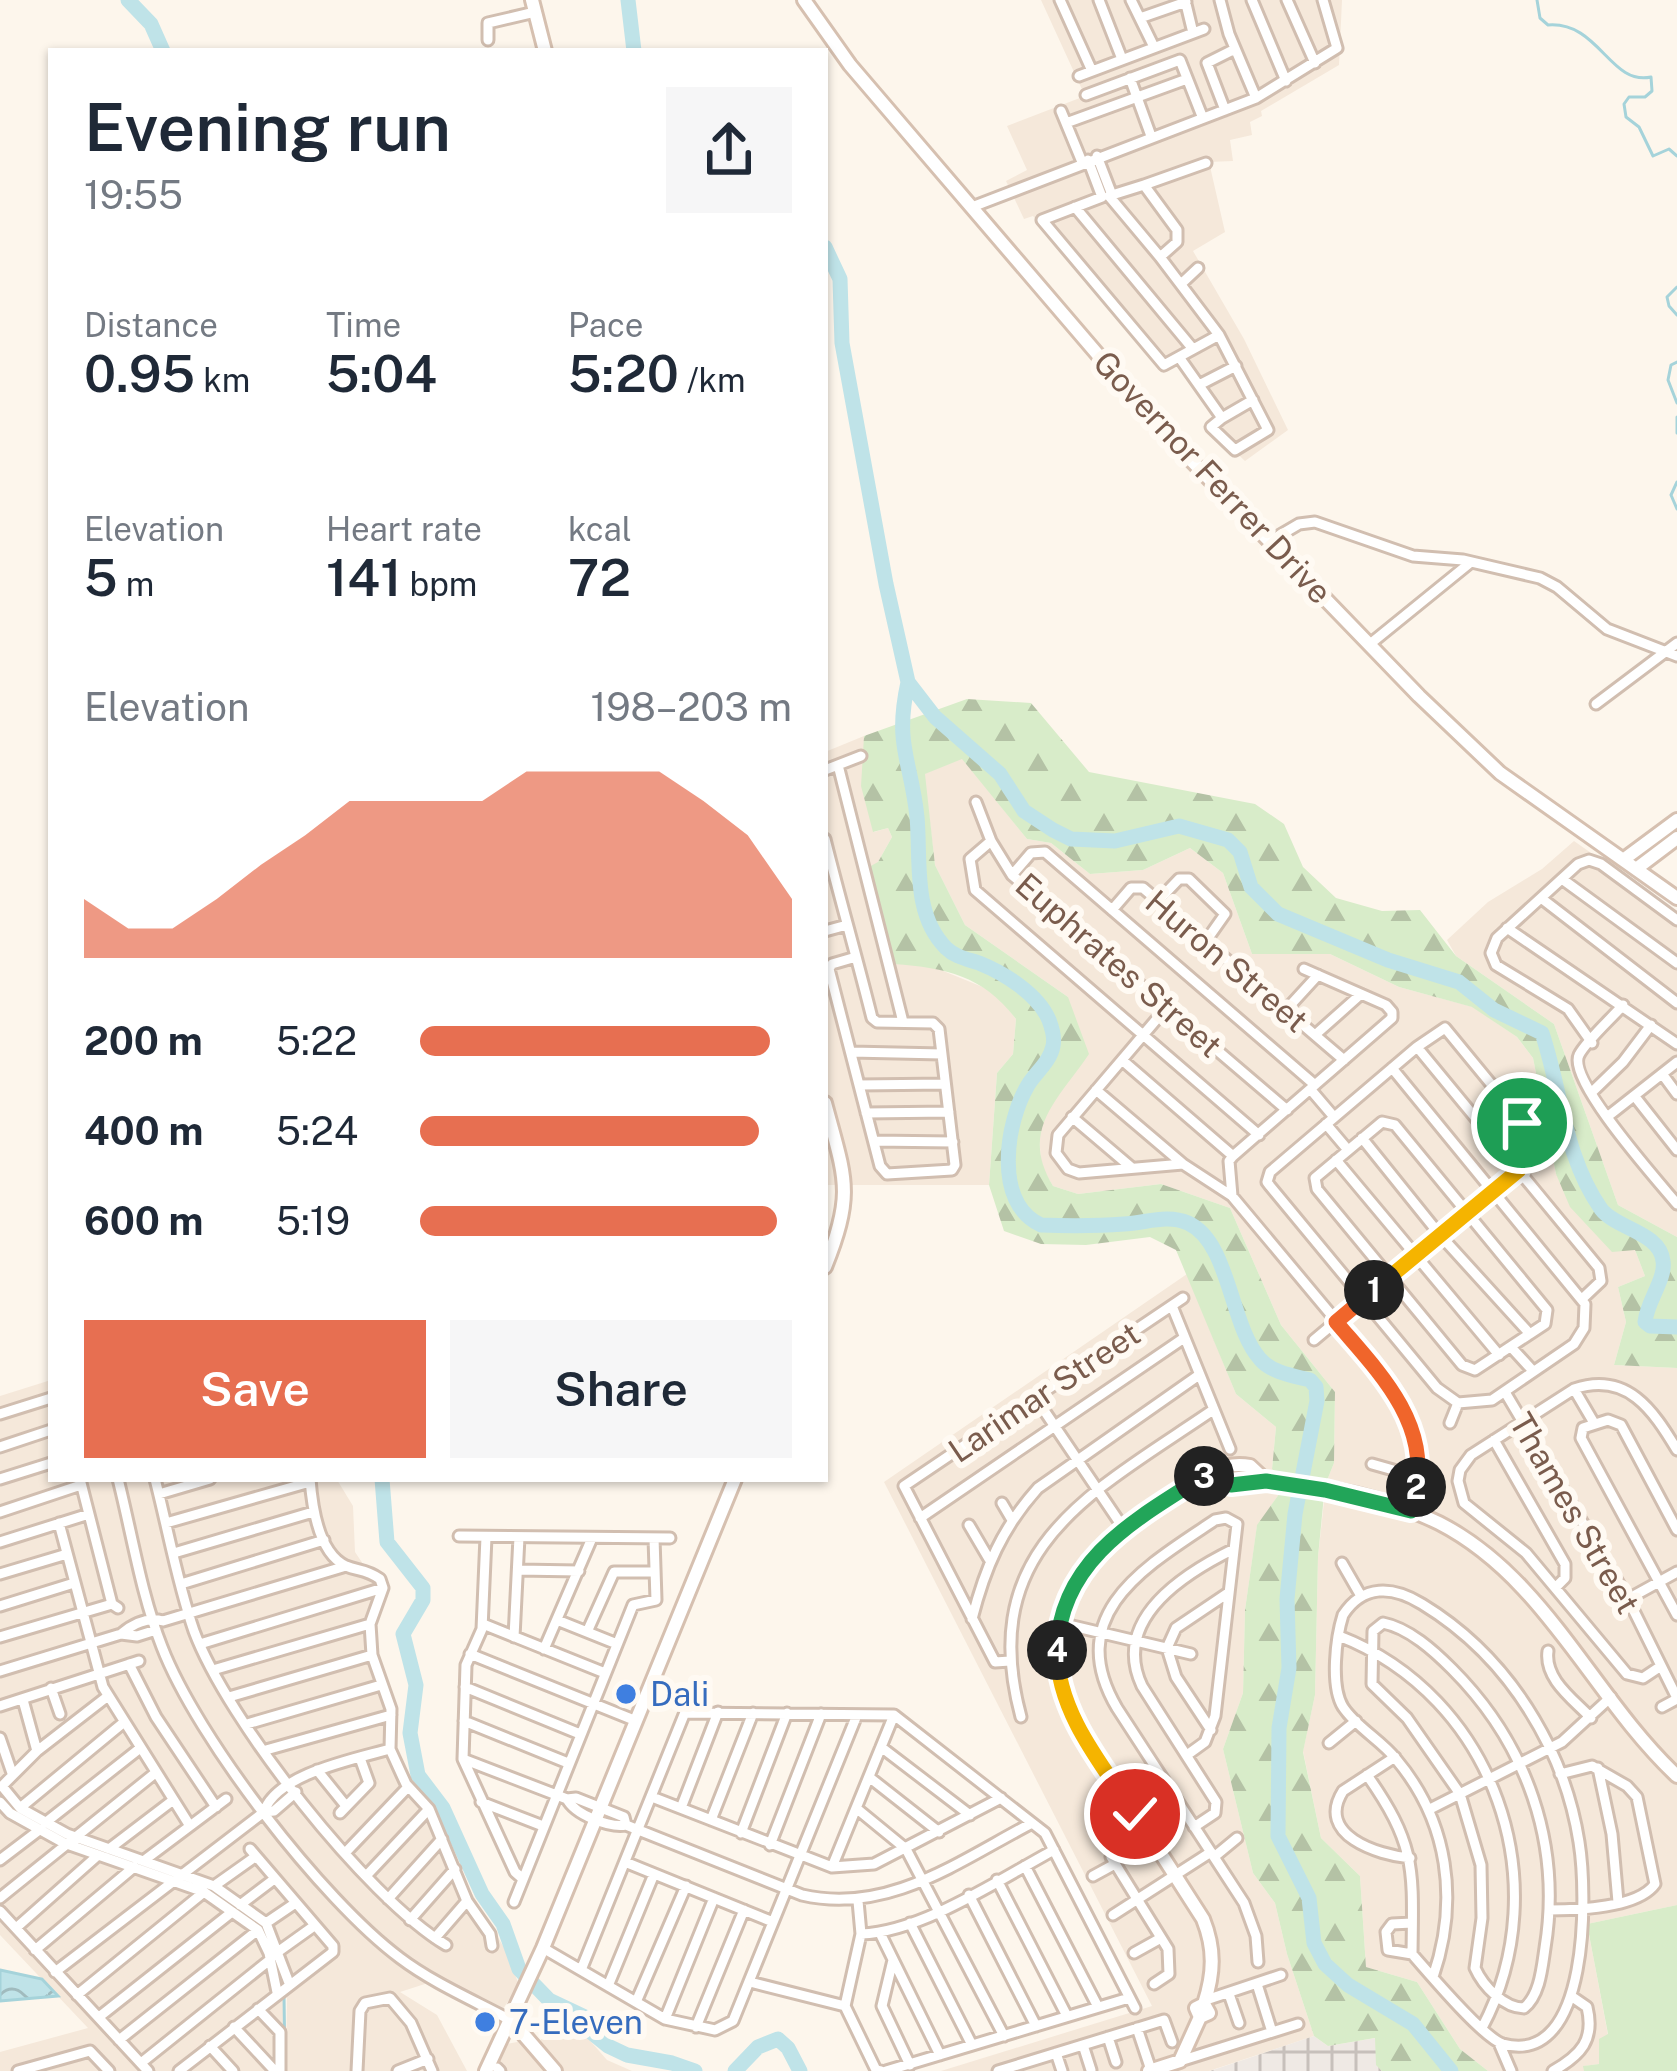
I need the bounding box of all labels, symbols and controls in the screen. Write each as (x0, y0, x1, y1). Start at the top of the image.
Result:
button: share (666, 87, 792, 213)
text: Evening run (84, 88, 451, 166)
text: 19:55 (84, 172, 183, 218)
text: Distance (84, 306, 218, 344)
text: Time (326, 306, 401, 344)
text: Pace (568, 306, 643, 344)
street label: Governor Ferrer Drive (1086, 343, 1340, 611)
text: 0.95 (84, 344, 195, 403)
text: 5:04 (326, 344, 437, 403)
text: 5:20 (568, 344, 679, 403)
text: km (195, 361, 250, 399)
text: /km (679, 361, 746, 399)
text: Elevation (84, 510, 224, 548)
text: Heart rate (326, 510, 482, 548)
text: kcal (568, 510, 632, 548)
text: 5 (84, 548, 118, 607)
text: 141 (326, 548, 402, 607)
text: 72 (568, 548, 631, 607)
text: m (118, 565, 154, 603)
text: bpm (402, 565, 477, 603)
text: Elevation (84, 684, 250, 730)
text: 198–203 m (590, 684, 792, 730)
street label: Euphrates Street (1008, 865, 1230, 1065)
street label: Huron Street (1138, 882, 1316, 1040)
text: 200 m (84, 1018, 203, 1064)
text: 5:22 (276, 1018, 357, 1064)
pin (1471, 1072, 1573, 1174)
icon: arrive (1489, 1090, 1555, 1156)
text: 400 m (84, 1108, 203, 1154)
text: 5:24 (276, 1108, 358, 1154)
text: 600 m (84, 1198, 204, 1244)
text: 5:19 (276, 1198, 350, 1244)
pin: 1 (1344, 1260, 1404, 1320)
text: 1 (1367, 1271, 1381, 1309)
street label: Larimar Street (941, 1314, 1147, 1470)
button: Save (84, 1320, 426, 1458)
button: Share (450, 1320, 792, 1458)
street label: Thames Street (1502, 1406, 1648, 1620)
pin: 3 (1174, 1446, 1234, 1506)
text: 3 (1193, 1457, 1215, 1495)
pin: 2 (1386, 1457, 1446, 1517)
text: 2 (1406, 1468, 1426, 1506)
pin: 4 (1027, 1620, 1087, 1680)
text: 4 (1046, 1631, 1068, 1669)
place label: Dali (650, 1675, 709, 1713)
marker: Dali (613, 1681, 639, 1707)
pin (1084, 1763, 1186, 1865)
icon: check (1102, 1781, 1168, 1847)
place label: 7-Eleven (509, 2003, 643, 2041)
marker: 7-Eleven (472, 2009, 498, 2035)

